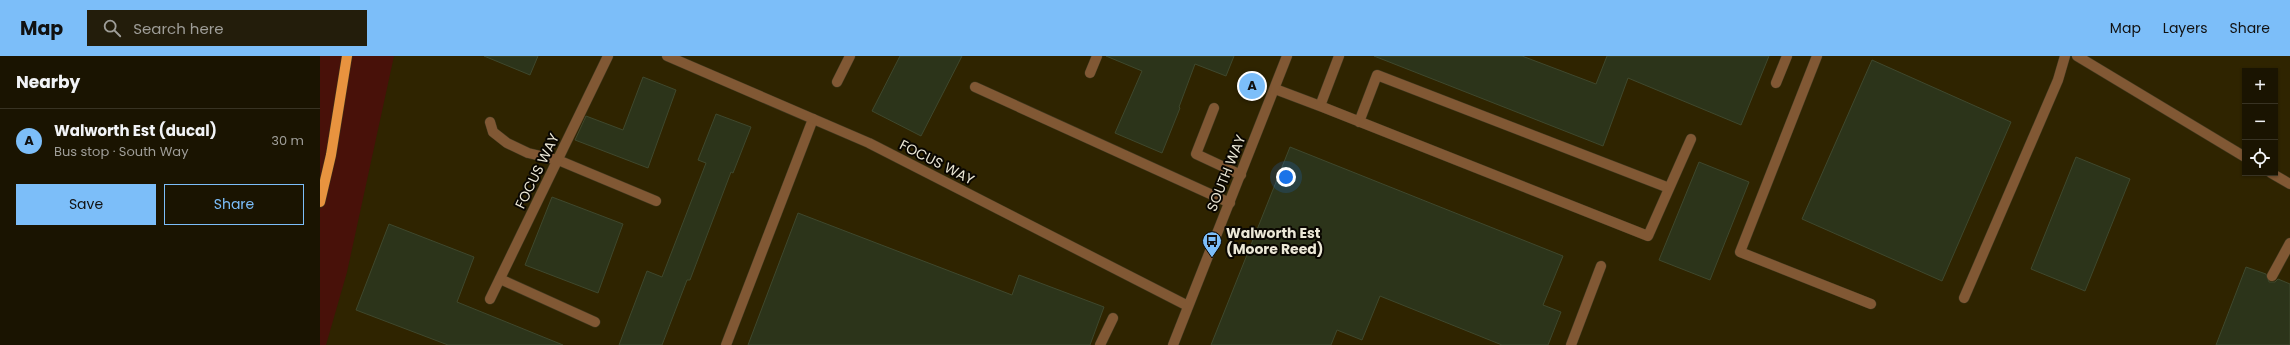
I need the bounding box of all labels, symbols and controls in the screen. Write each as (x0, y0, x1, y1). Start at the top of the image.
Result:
search box (87, 10, 367, 46)
text: Map (20, 15, 63, 42)
icon: search (101, 17, 123, 39)
text: Search here (133, 18, 224, 39)
text: Map (2110, 18, 2141, 38)
text: Layers (2163, 18, 2207, 38)
text: Share (2229, 18, 2270, 38)
map controls (2242, 68, 2278, 176)
button: + (2242, 68, 2278, 104)
text: Nearby (16, 70, 80, 94)
pin: A (1239, 71, 1265, 101)
button: − (2242, 104, 2278, 140)
text: Walworth Est (ducal) (54, 120, 217, 141)
street label: FOCUS WAY (510, 130, 564, 212)
text: A (24, 131, 34, 150)
text: 30 m (271, 131, 304, 150)
street label: SOUTH WAY (1202, 132, 1250, 214)
street label: FOCUS WAY (896, 135, 978, 189)
button: locate (2242, 140, 2278, 176)
text: Bus stop · South Way (54, 142, 188, 161)
your location (1276, 167, 1296, 187)
button: Save (16, 184, 156, 225)
button: Share (164, 184, 304, 225)
place label: Walworth Est (Moore Reed) (1226, 223, 1324, 259)
bus stop icon: Walworth Est (Moore Reed) (1201, 230, 1223, 258)

